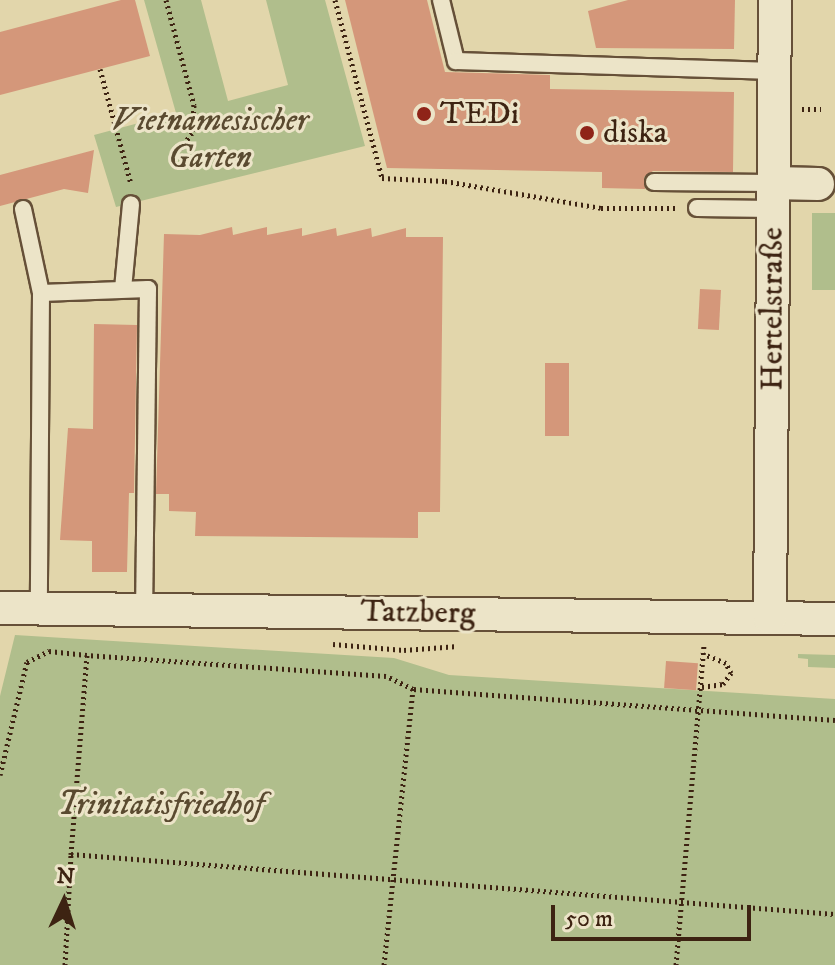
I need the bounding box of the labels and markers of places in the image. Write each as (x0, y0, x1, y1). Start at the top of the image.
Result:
place label: TEDi (440, 95, 519, 133)
marker: TEDi (415, 105, 433, 123)
place label: diska (603, 114, 667, 152)
marker: diska (578, 124, 596, 142)

